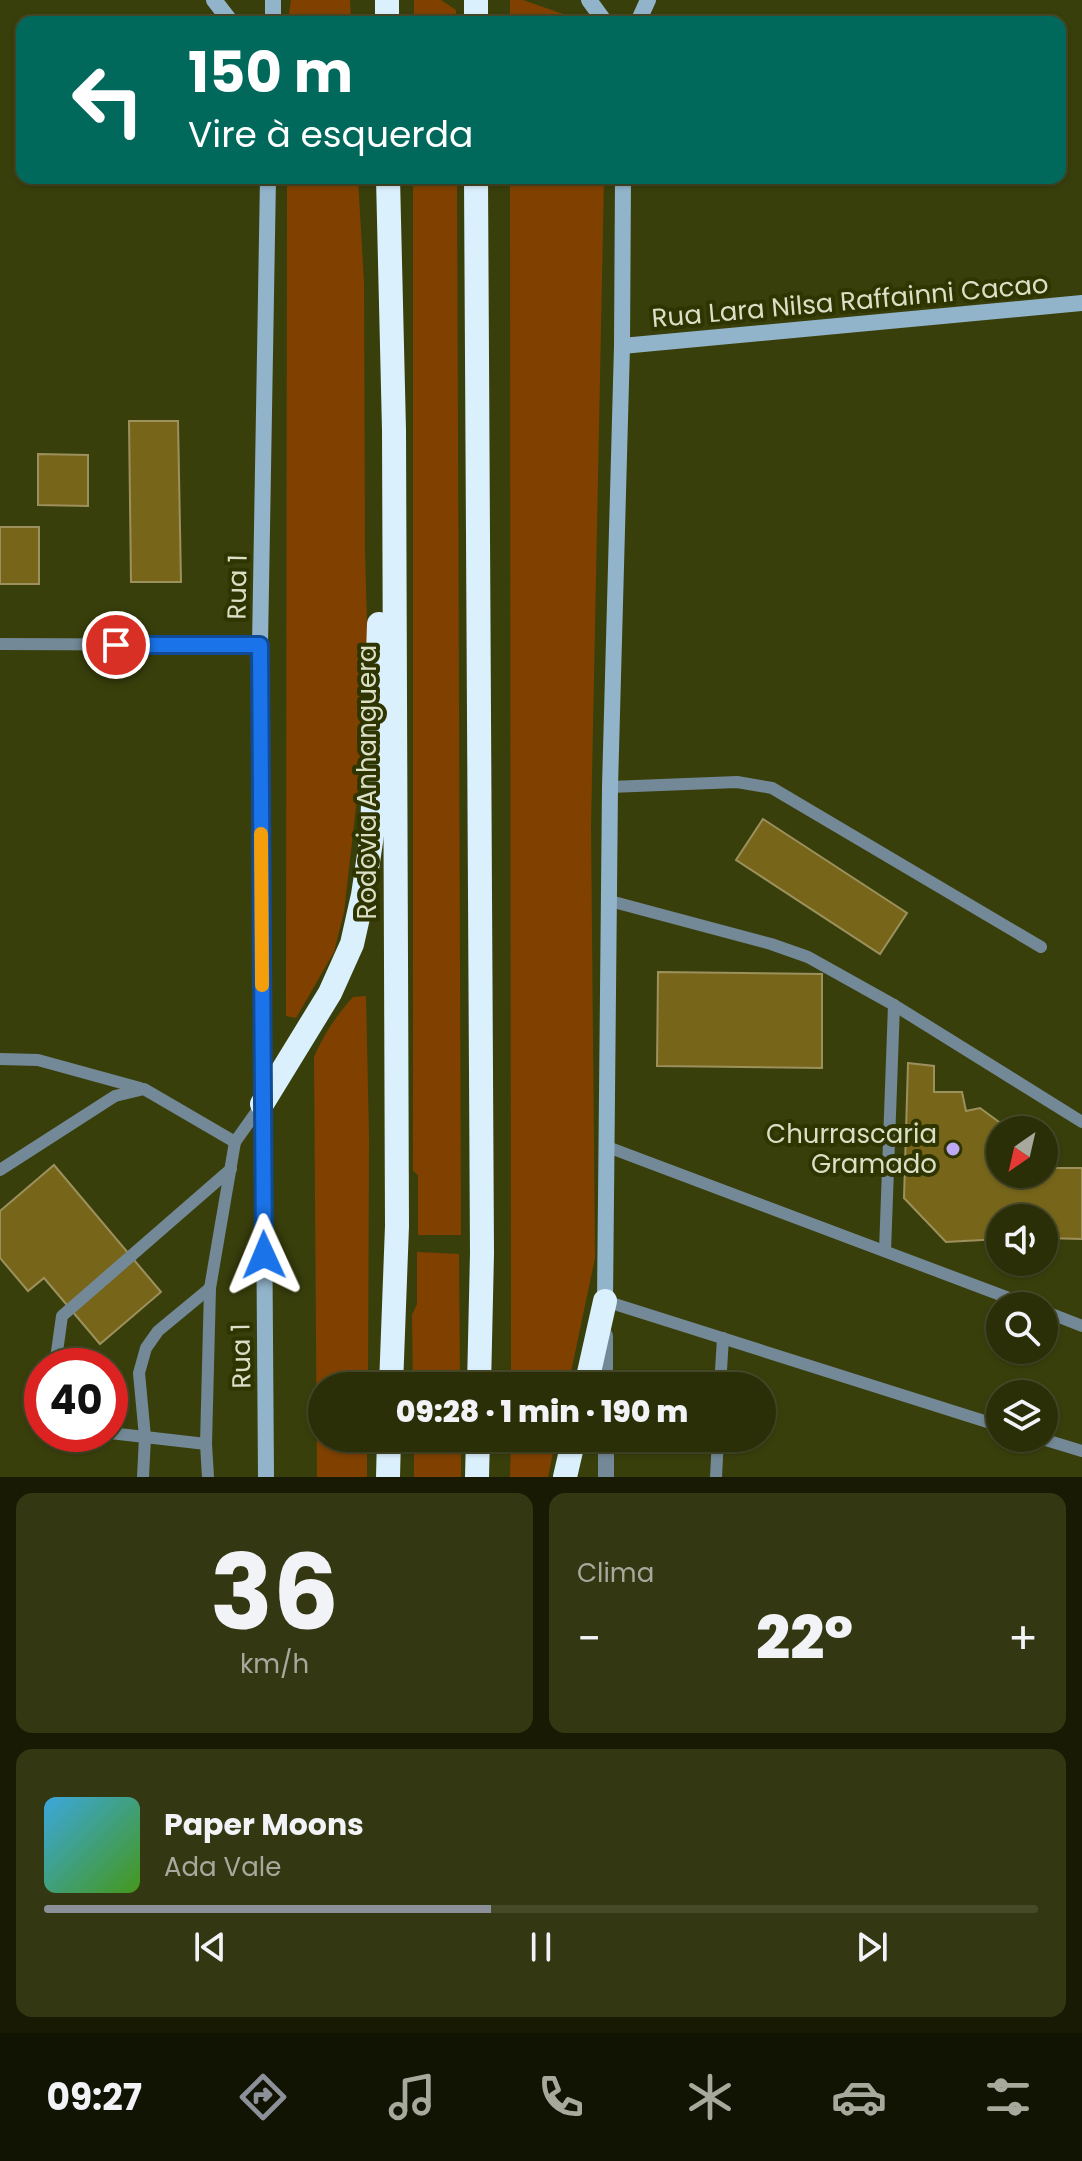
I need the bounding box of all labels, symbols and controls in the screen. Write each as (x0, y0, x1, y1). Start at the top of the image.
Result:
text: 150 m (188, 33, 353, 112)
icon: left (56, 48, 160, 152)
text: Vire à esquerda (188, 109, 473, 160)
street label: Rua Lara Nilsa Raffainni Cacao (650, 266, 1050, 336)
street label: Rua 1 (218, 554, 256, 620)
pin (82, 611, 150, 679)
icon: arrive (94, 623, 138, 667)
street label: Rodovia Anhanguera (349, 645, 385, 919)
place label: Churrascaria Gramado (766, 1116, 937, 1182)
north arrow (986, 1116, 1058, 1188)
map controls (986, 1116, 1058, 1452)
marker: Churrascaria Gramado (944, 1140, 962, 1158)
button: sound (986, 1204, 1058, 1276)
position arrow (222, 1213, 306, 1297)
button: search (986, 1292, 1058, 1364)
street label: Rua 1 (222, 1323, 260, 1389)
speed limit sign: 40 (24, 1348, 128, 1452)
button: layers (986, 1380, 1058, 1452)
text: 09:28 · 1 min · 190 m (396, 1390, 688, 1433)
text: 36 (210, 1520, 339, 1665)
text: Clima (577, 1555, 654, 1591)
text: 22° (756, 1596, 853, 1680)
text: − (577, 1608, 601, 1669)
text: + (1008, 1608, 1038, 1669)
text: km/h (240, 1646, 309, 1682)
text: Paper Moons (164, 1803, 364, 1846)
text: Ada Vale (164, 1849, 281, 1885)
icon: previous (188, 1925, 232, 1969)
icon: pause (519, 1925, 563, 1969)
icon: next (850, 1925, 894, 1969)
icon: directions (235, 2069, 291, 2125)
icon: music (384, 2069, 440, 2125)
icon: phone (533, 2069, 589, 2125)
icon: climate (682, 2069, 738, 2125)
icon: car (831, 2069, 887, 2125)
icon: filters (980, 2069, 1036, 2125)
text: 09:27 (46, 2072, 142, 2123)

